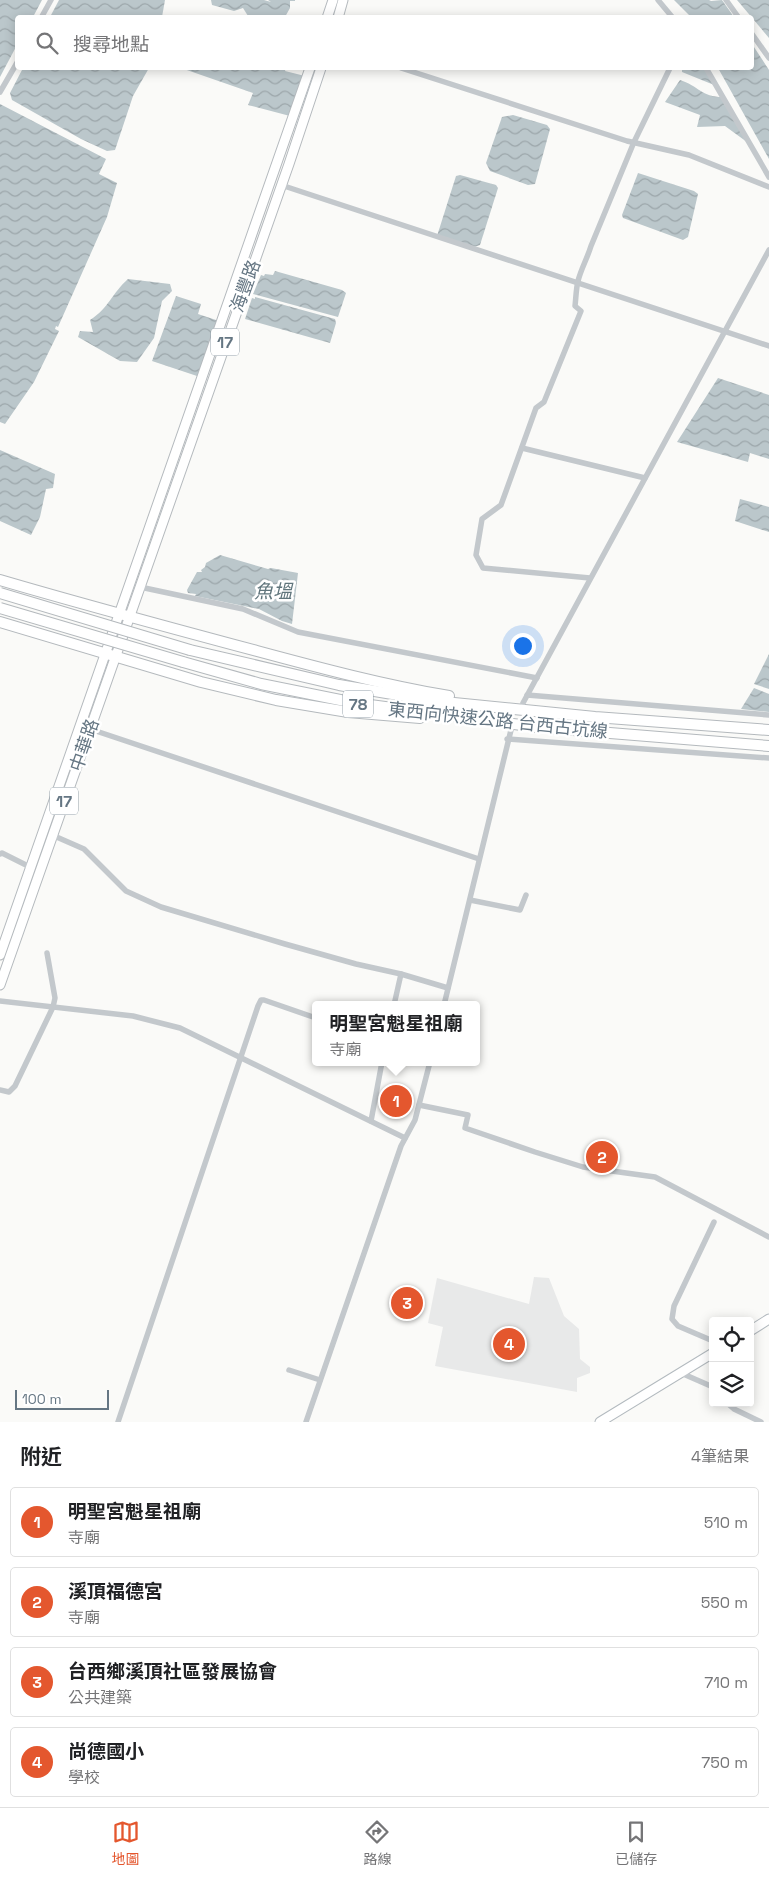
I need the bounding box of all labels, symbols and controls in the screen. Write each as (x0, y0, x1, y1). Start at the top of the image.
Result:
search box (15, 15, 754, 70)
icon: search (33, 29, 61, 57)
text: 搜尋地點 (73, 32, 149, 57)
street label: 海豐路 (225, 257, 265, 315)
road number: 17 (211, 328, 239, 356)
water label: 魚塭 (254, 579, 294, 604)
your location (510, 633, 536, 659)
road number: 78 (343, 691, 373, 718)
street label: 東西向快速公路 台西古坑線 (387, 697, 609, 743)
street label: 中華路 (64, 716, 104, 774)
road number: 17 (50, 788, 78, 814)
popup (312, 1001, 480, 1066)
text: 明聖宮魁星祖廟 (329, 1011, 463, 1036)
text: 寺廟 (329, 1039, 362, 1060)
pin: 1 (380, 1082, 412, 1120)
pin: 2 (586, 1138, 618, 1176)
pin: 3 (391, 1284, 423, 1322)
map controls (709, 1317, 754, 1407)
button: locate (709, 1317, 754, 1362)
pin: 4 (493, 1325, 525, 1363)
button: layers (709, 1362, 754, 1407)
scale bar (15, 1387, 109, 1410)
text: 100 m (22, 1390, 61, 1408)
text: 附近 (20, 1443, 62, 1470)
text: 4筆結果 (691, 1446, 749, 1467)
text: 明聖宮魁星祖廟 (68, 1499, 201, 1524)
text: 1 (33, 1512, 41, 1533)
text: 510 m (704, 1512, 748, 1533)
text: 寺廟 (68, 1527, 100, 1548)
text: 溪頂福德宮 (68, 1579, 163, 1604)
text: 2 (32, 1592, 42, 1613)
text: 550 m (701, 1592, 748, 1613)
text: 寺廟 (68, 1607, 100, 1628)
text: 台西鄉溪頂社區發展協會 (68, 1659, 277, 1684)
text: 3 (32, 1672, 42, 1693)
text: 710 m (704, 1672, 748, 1693)
text: 公共建築 (68, 1687, 132, 1708)
text: 尚德國小 (68, 1739, 144, 1764)
text: 4 (32, 1752, 42, 1773)
text: 750 m (701, 1752, 748, 1773)
text: 學校 (68, 1767, 100, 1788)
tab: 地圖 (112, 1818, 140, 1868)
tab: 路線 (363, 1818, 391, 1868)
tab: 已儲存 (615, 1818, 657, 1868)

